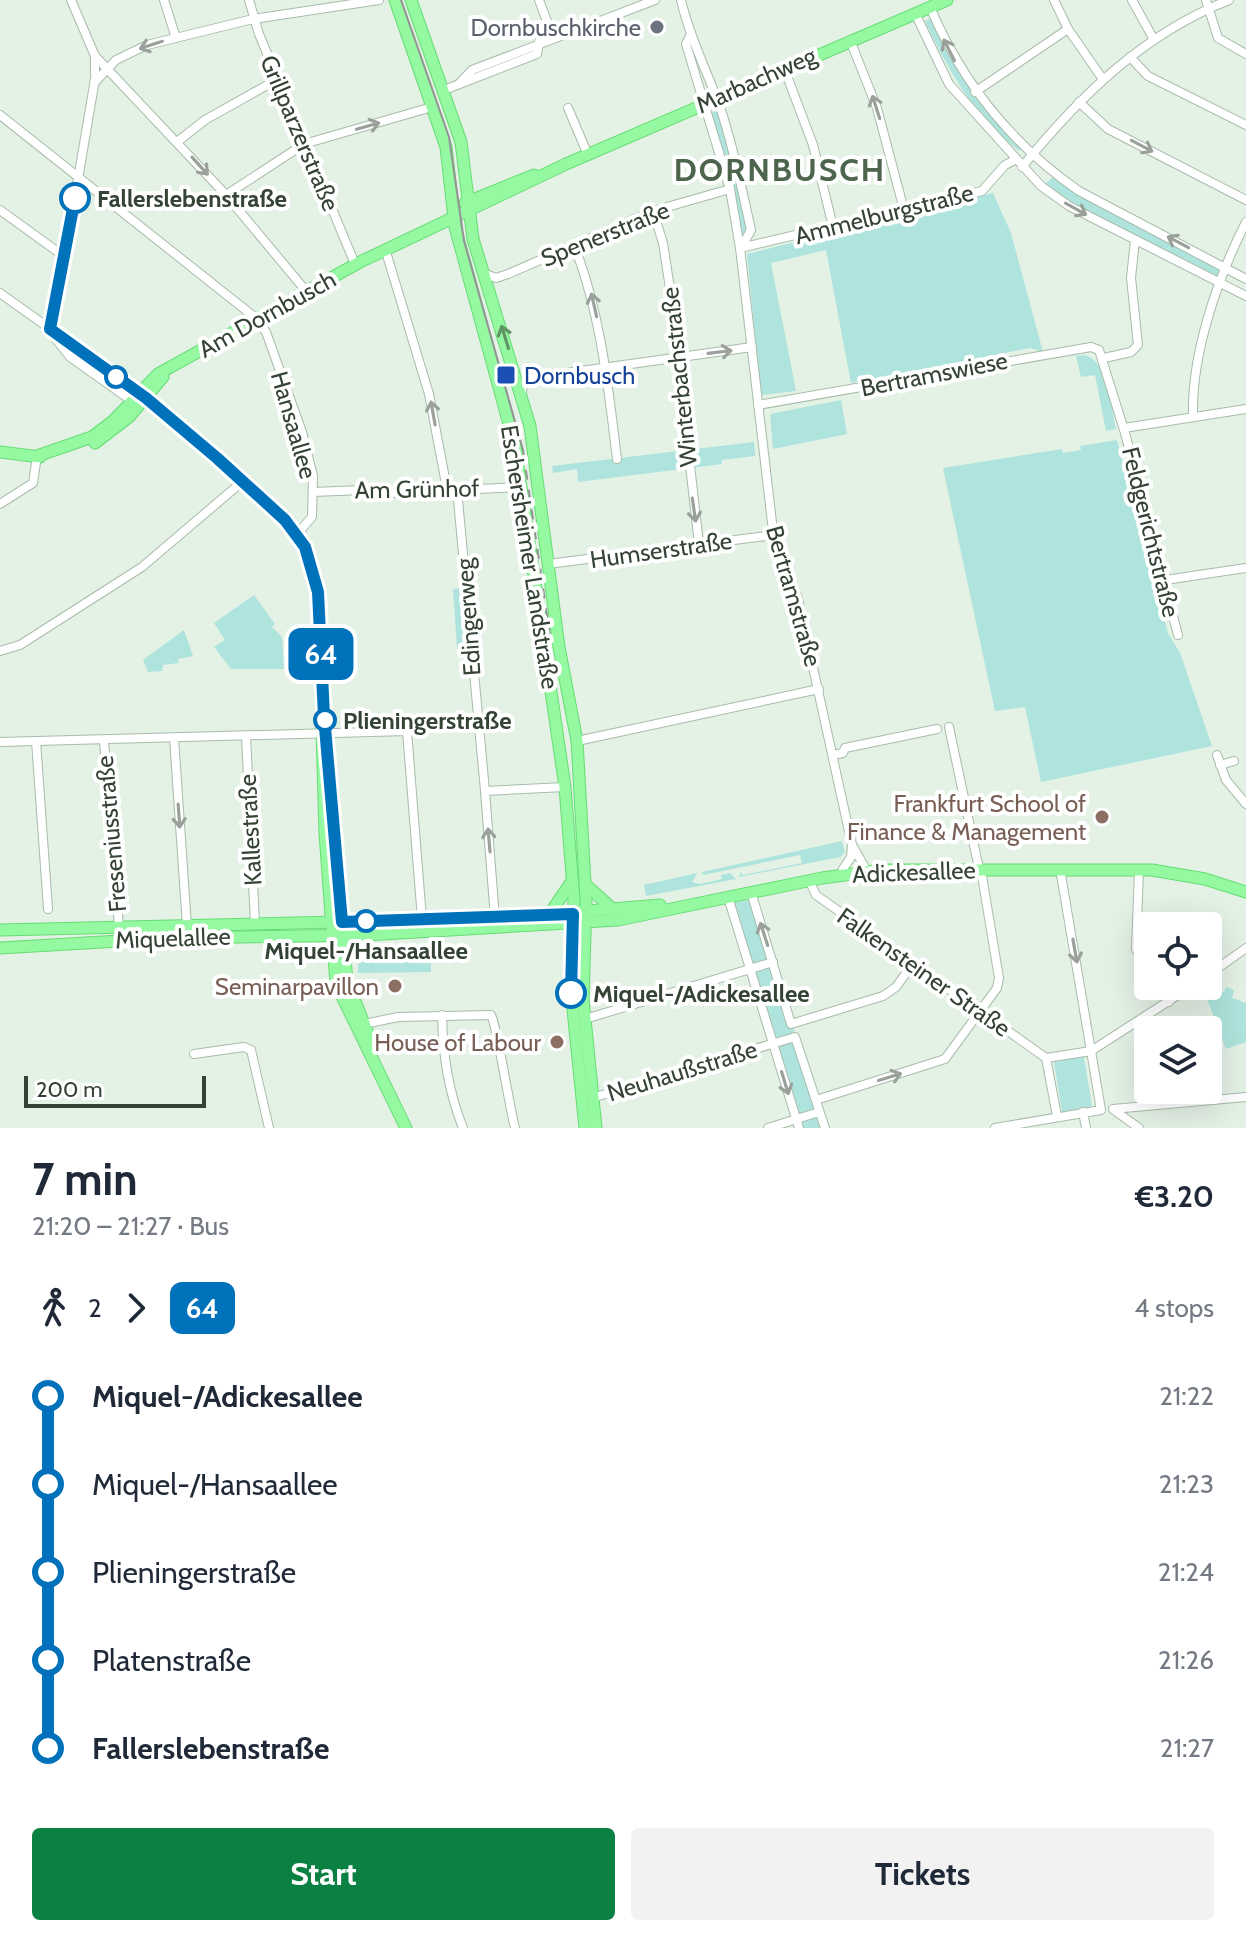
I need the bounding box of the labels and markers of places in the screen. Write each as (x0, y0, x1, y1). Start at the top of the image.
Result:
place label: Dornbuschkirche (470, 13, 641, 42)
marker: Dornbuschkirche (648, 18, 666, 36)
marker: Fallerslebenstraße (60, 183, 90, 213)
place label: Fallerslebenstraße (97, 184, 287, 213)
place label: Dornbusch (524, 361, 635, 390)
marker: Dornbusch (495, 364, 517, 386)
unlabelled marker (105, 366, 127, 388)
place label: Plieningerstraße (343, 706, 512, 735)
marker: Plieningerstraße (314, 709, 336, 731)
place label: Frankfurt School of Finance & Management (847, 789, 1086, 846)
marker: Frankfurt School of Finance & Management (1093, 808, 1111, 826)
marker: Miquel-/Hansaallee (355, 910, 377, 932)
place label: Miquel-/Hansaallee (264, 936, 468, 965)
place label: Seminarpavillon (215, 972, 379, 1001)
marker: Seminarpavillon (386, 977, 404, 995)
marker: Miquel-/Adickesallee (556, 978, 586, 1008)
place label: Miquel-/Adickesallee (593, 979, 810, 1008)
place label: House of Labour (374, 1028, 541, 1057)
marker: House of Labour (548, 1033, 566, 1051)

